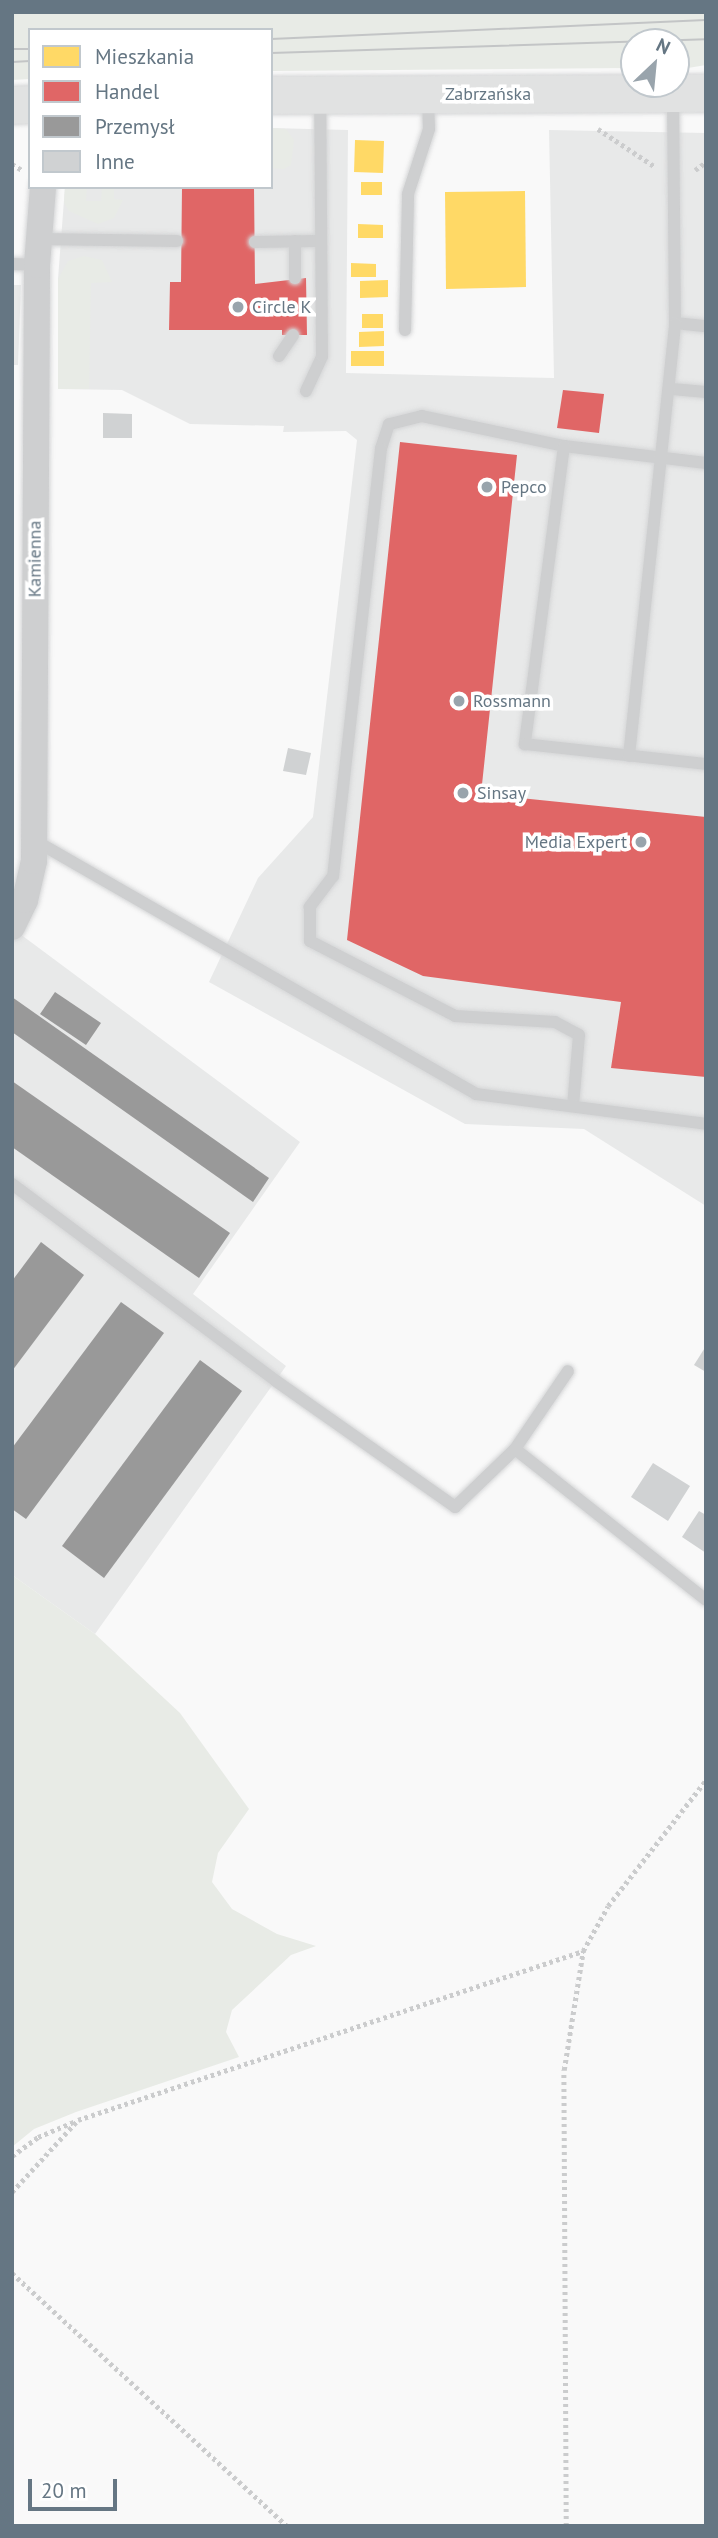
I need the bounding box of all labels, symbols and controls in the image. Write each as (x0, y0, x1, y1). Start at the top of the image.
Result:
legend (28, 28, 273, 189)
north arrow (620, 28, 690, 98)
text: N (652, 32, 674, 59)
text: Mieszkania (95, 43, 194, 70)
text: Handel (95, 78, 159, 105)
street label: Zabrzańska (445, 83, 531, 105)
text: Przemysł (95, 113, 175, 140)
text: Inne (95, 148, 135, 175)
place label: Circle K (252, 296, 312, 318)
marker: Circle K (230, 299, 246, 315)
place label: Pepco (501, 476, 547, 498)
marker: Pepco (479, 479, 495, 495)
street label: Kamienna (24, 521, 46, 597)
place label: Rossmann (473, 690, 551, 712)
marker: Rossmann (451, 693, 467, 709)
place label: Sinsay (477, 782, 526, 804)
marker: Sinsay (455, 785, 471, 801)
place label: Media Expert (525, 831, 627, 853)
marker: Media Expert (633, 834, 649, 850)
scale bar (32, 2464, 121, 2508)
text: 20 m (41, 2477, 87, 2504)

